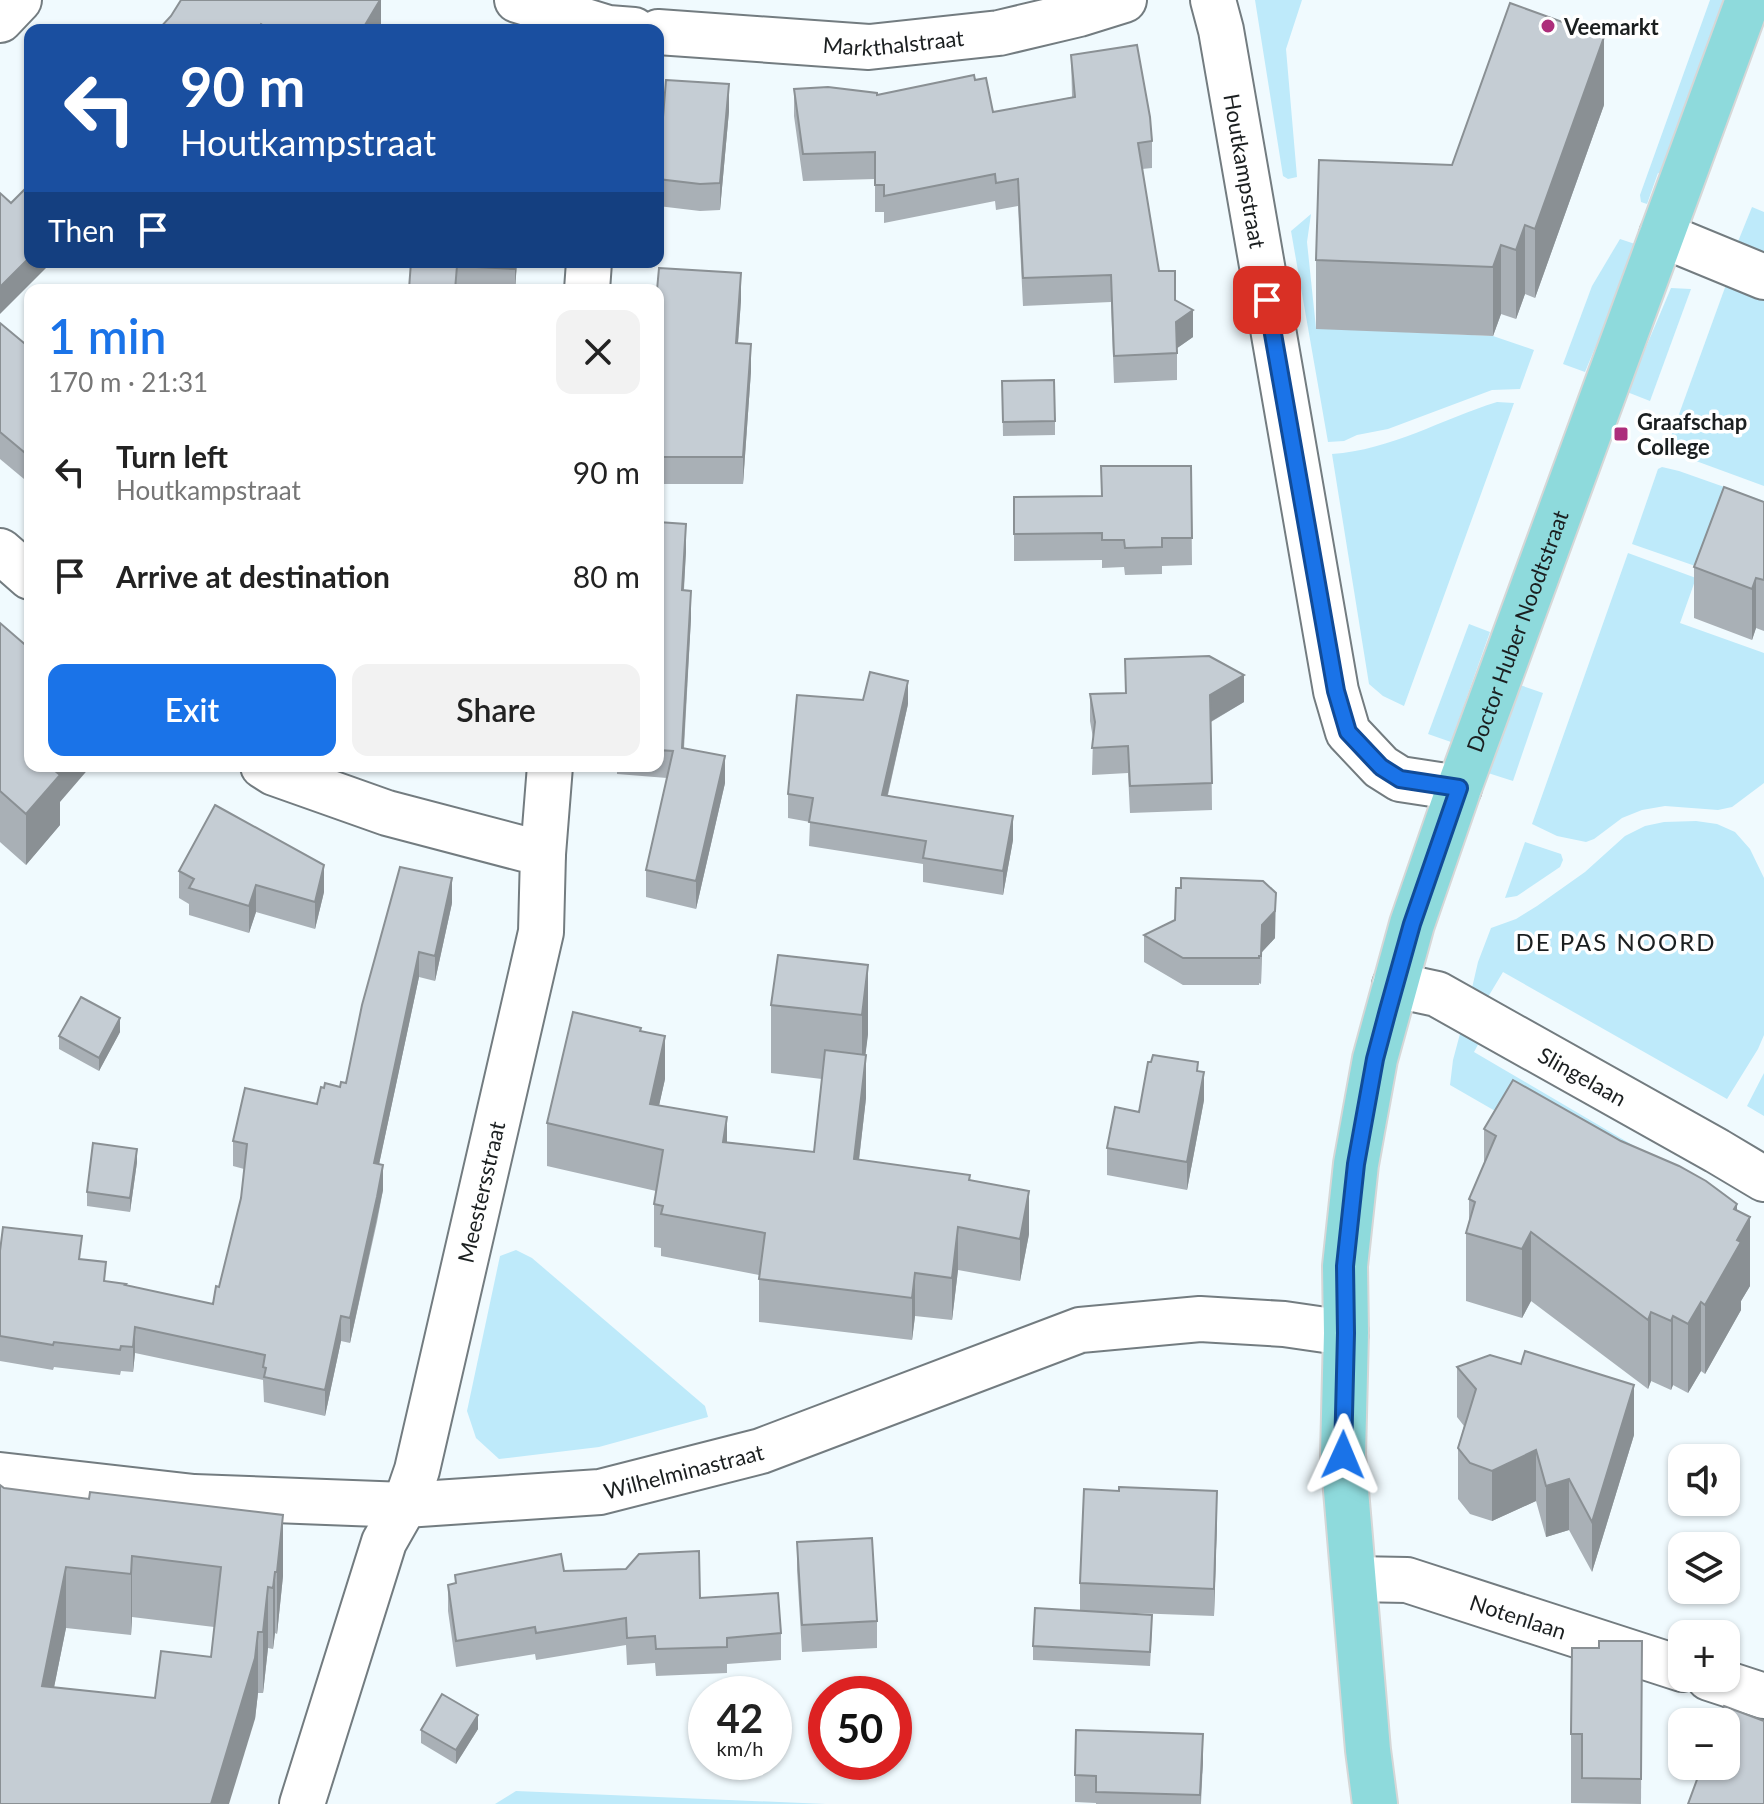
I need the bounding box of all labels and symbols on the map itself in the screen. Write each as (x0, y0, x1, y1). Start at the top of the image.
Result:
place label: Veemarkt (1563, 13, 1660, 40)
marker: Veemarkt (1539, 17, 1557, 35)
street label: Markthalstraat (822, 23, 965, 61)
street label: Houtkampstraat (1219, 91, 1272, 250)
pin (1233, 266, 1301, 334)
place label: Graafschap College (1637, 408, 1747, 460)
marker: Graafschap College (1612, 425, 1630, 443)
street label: Doctor Huber Noodtstraat (1460, 506, 1573, 756)
district label: DE PAS NOORD (1516, 927, 1716, 956)
street label: Slingelaan (1534, 1040, 1632, 1111)
street label: Meestersstraat (452, 1118, 510, 1265)
position arrow (1301, 1413, 1385, 1497)
street label: Wilhelminastraat (601, 1437, 766, 1504)
street label: Notenlaan (1467, 1588, 1570, 1644)
speed limit sign: 50 (808, 1676, 912, 1780)

